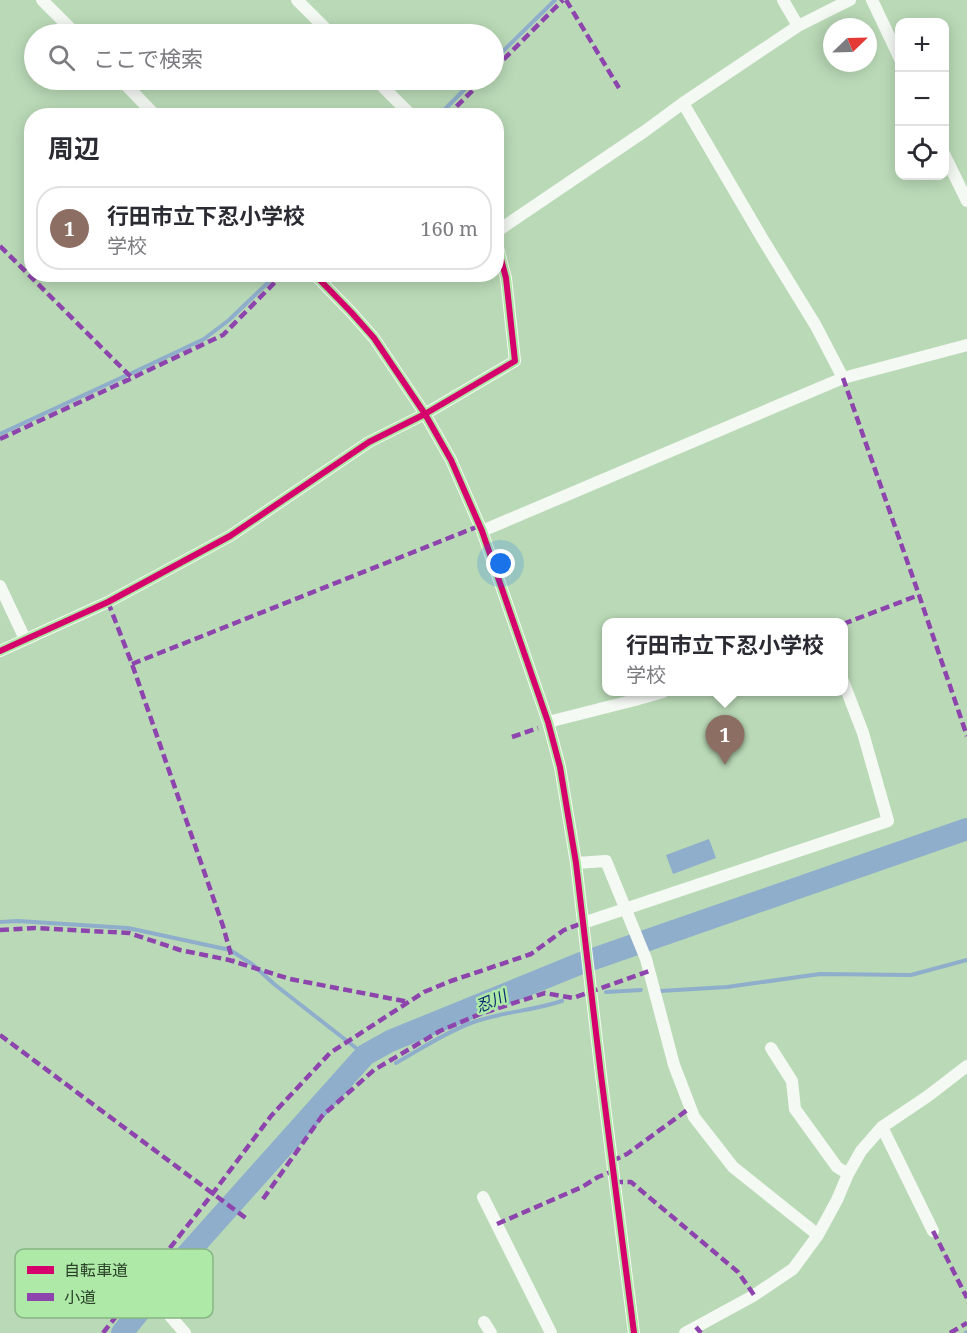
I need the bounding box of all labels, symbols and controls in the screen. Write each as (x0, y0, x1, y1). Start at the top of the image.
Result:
north arrow (823, 18, 877, 72)
map controls (895, 18, 949, 180)
button: + (895, 18, 949, 72)
search box (24, 24, 504, 90)
icon: search (45, 41, 78, 74)
text: ここで検索 (93, 43, 203, 73)
button: − (895, 72, 949, 126)
button: locate (895, 126, 949, 180)
text: 周辺 (48, 130, 100, 166)
text: 行田市立下忍小学校 (107, 200, 305, 230)
text: 1 (64, 215, 75, 242)
text: 160 m (420, 215, 478, 242)
text: 学校 (107, 232, 147, 259)
your location (486, 549, 515, 578)
popup (602, 618, 848, 696)
text: 行田市立下忍小学校 (626, 629, 824, 659)
text: 学校 (626, 661, 666, 688)
pin: 1 (706, 716, 744, 765)
water label: 忍川 (472, 984, 512, 1017)
legend (15, 1249, 213, 1318)
text: 自転車道 (64, 1259, 128, 1281)
text: 小道 (64, 1286, 96, 1308)

